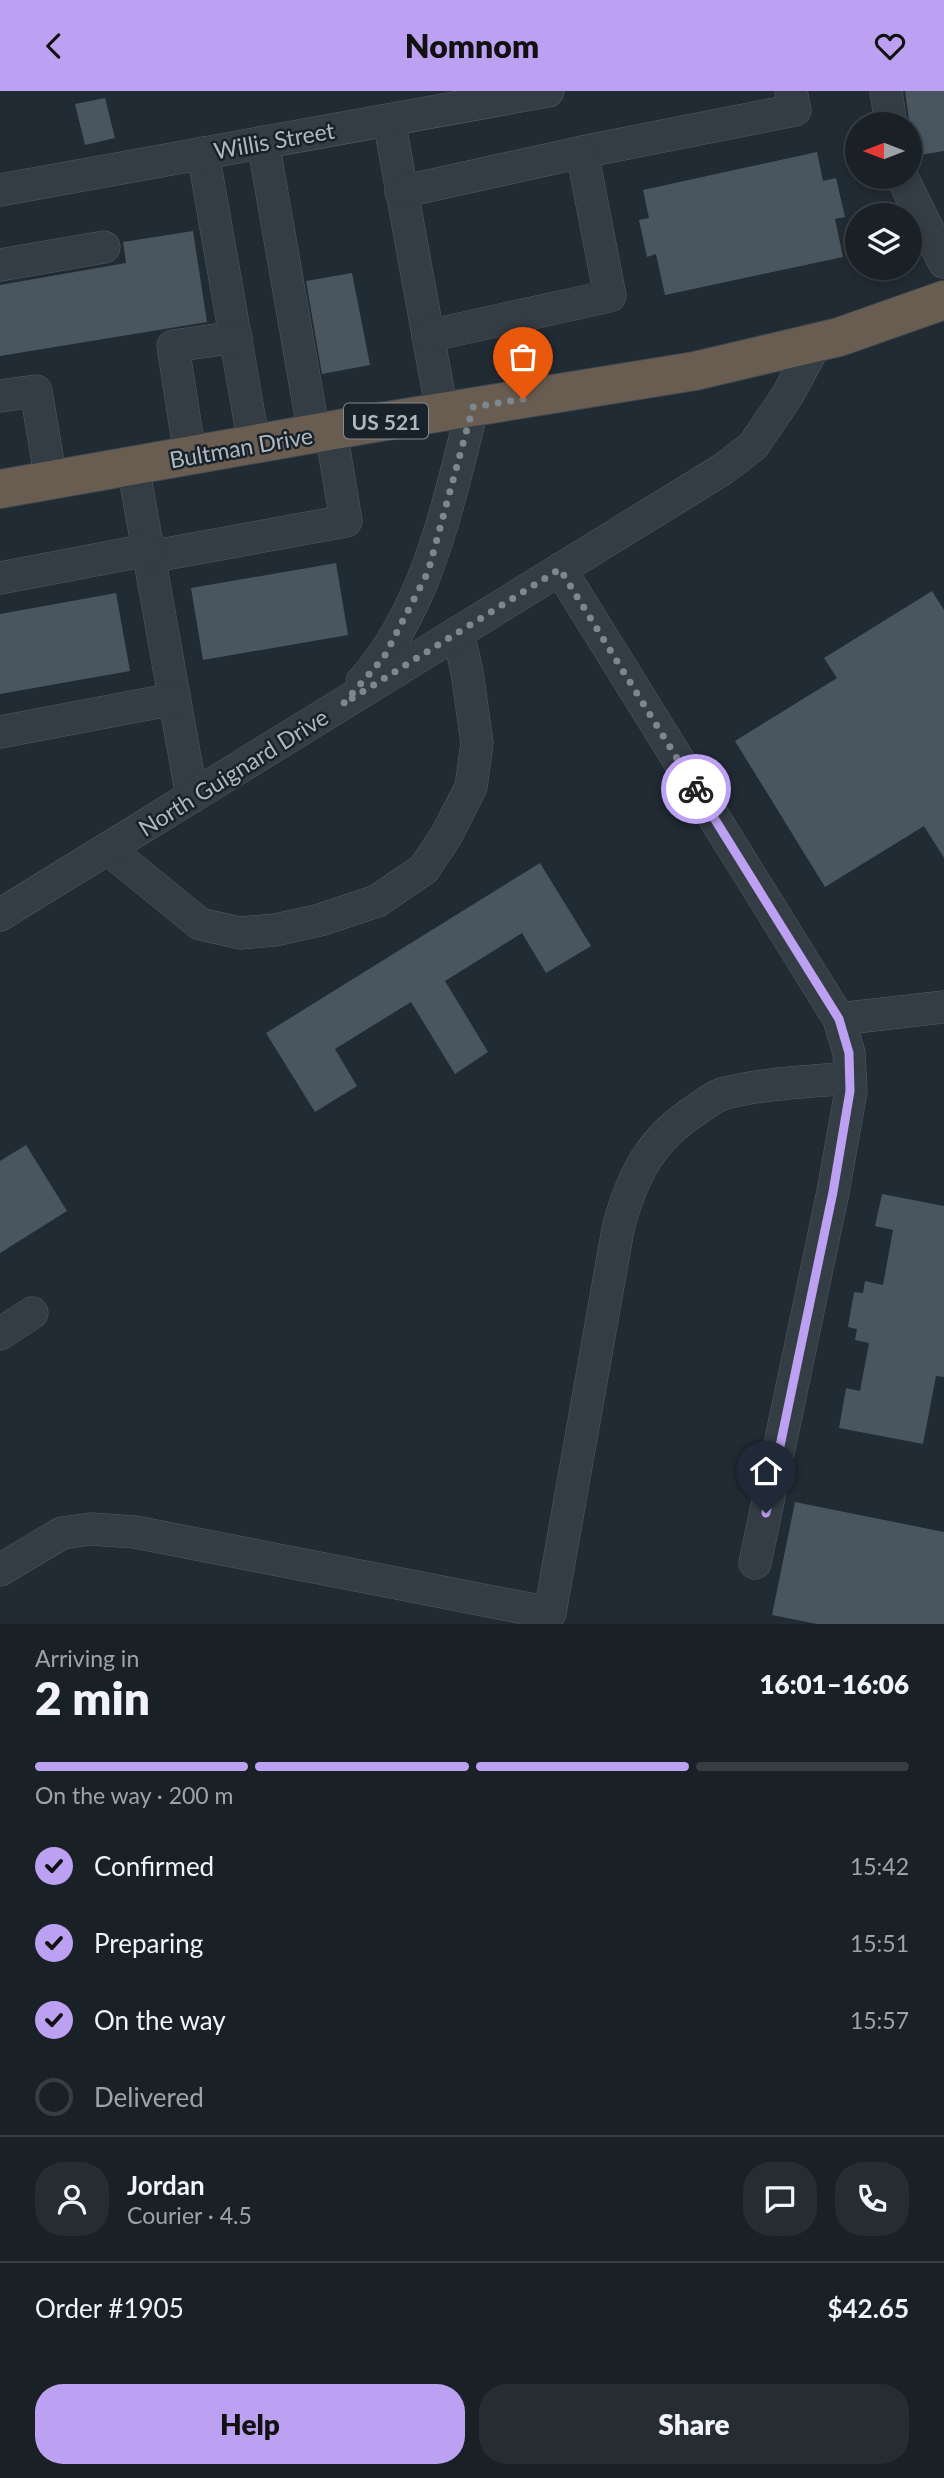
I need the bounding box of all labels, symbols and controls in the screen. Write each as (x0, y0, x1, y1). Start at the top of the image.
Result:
text: Nomnom (405, 26, 539, 65)
icon: back (35, 27, 73, 65)
icon: heart (871, 27, 909, 65)
north arrow (845, 112, 922, 189)
map controls (845, 112, 922, 280)
street label: Willis Street (211, 115, 337, 164)
button: layers (845, 203, 922, 280)
pin (493, 327, 553, 399)
icon: bag (504, 338, 542, 376)
road number: US 521 (344, 403, 428, 439)
street label: Bultman Drive (167, 421, 315, 473)
street label: North Guignard Drive (133, 702, 333, 842)
courier (661, 754, 731, 824)
icon: bike (677, 770, 715, 808)
pin (736, 1441, 796, 1513)
icon: home (747, 1452, 785, 1490)
text: Arriving in (35, 1644, 139, 1672)
text: 16:01–16:06 (759, 1668, 909, 1700)
text: 2 min (35, 1670, 150, 1725)
text: On the way · 200 m (35, 1781, 234, 1809)
icon: check (35, 1847, 73, 1885)
text: Confirmed (94, 1850, 214, 1882)
text: 15:42 (850, 1852, 909, 1880)
icon: check (35, 1924, 73, 1962)
text: Preparing (94, 1927, 203, 1959)
text: 15:51 (850, 1929, 909, 1957)
icon: check (35, 2001, 73, 2039)
text: On the way (94, 2004, 226, 2036)
text: 15:57 (850, 2006, 909, 2034)
text: Delivered (94, 2081, 204, 2113)
button: person (35, 2162, 109, 2236)
button: chat (743, 2162, 817, 2236)
button: phone (835, 2162, 909, 2236)
text: Jordan (127, 2169, 205, 2201)
text: Courier · 4.5 (127, 2201, 252, 2229)
text: Order #1905 (35, 2292, 184, 2324)
text: $42.65 (827, 2292, 909, 2324)
button: Help (35, 2384, 465, 2464)
button: Share (479, 2384, 909, 2464)

